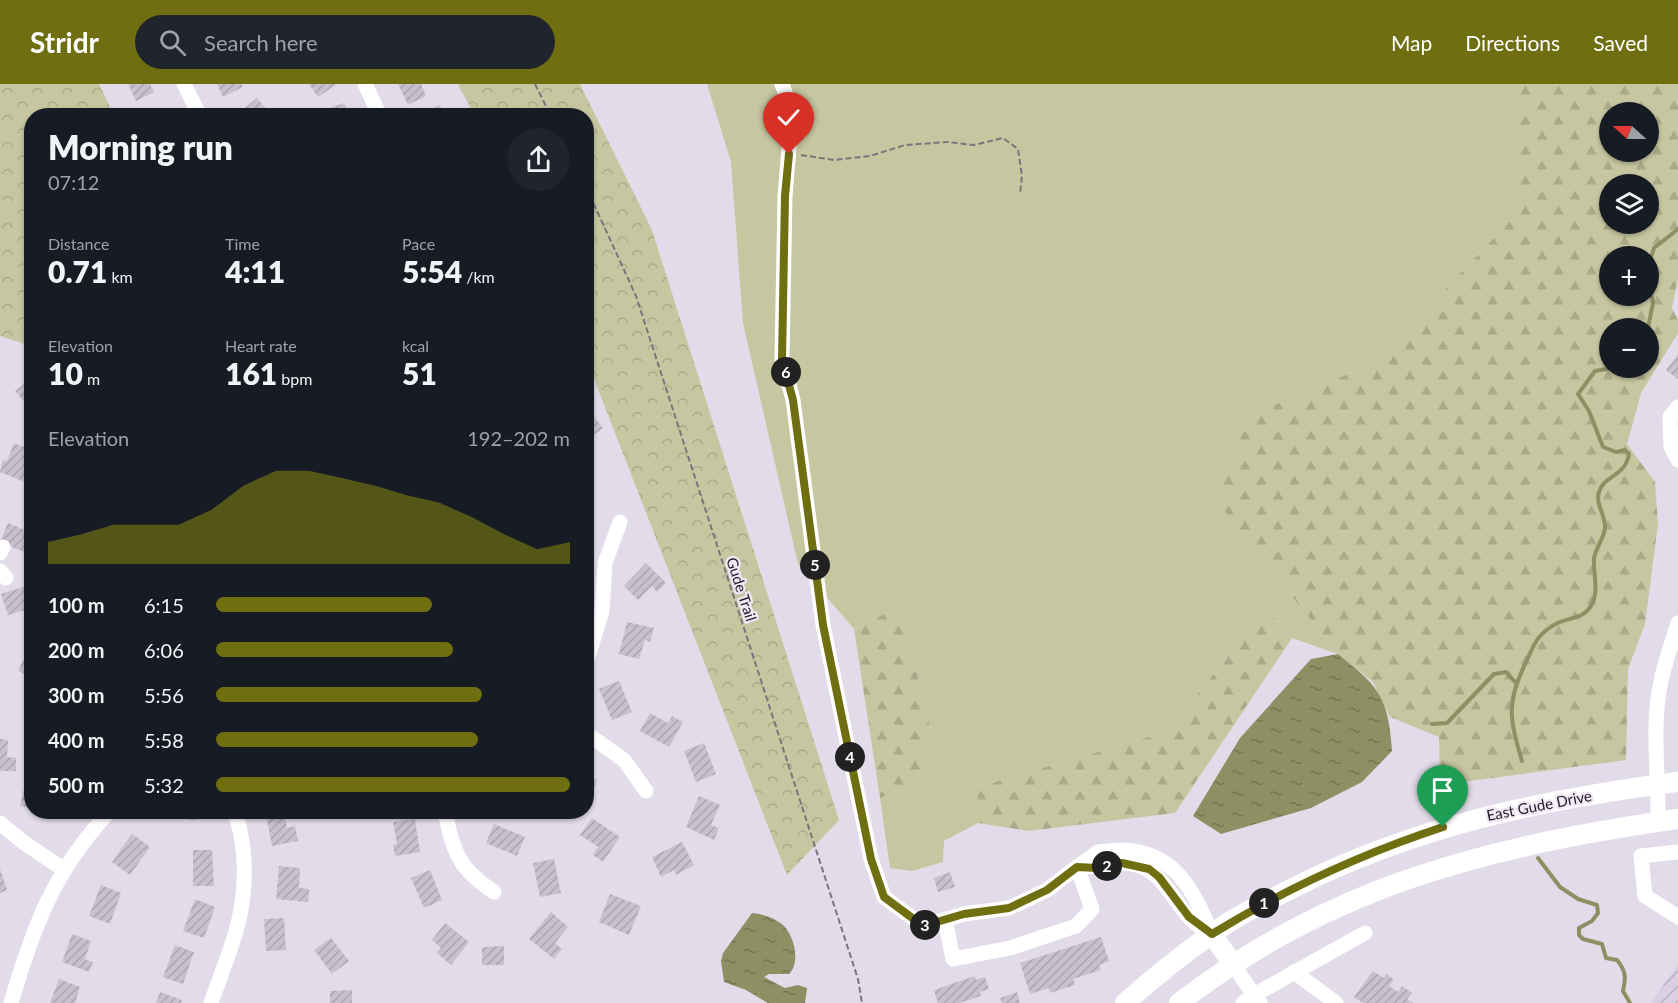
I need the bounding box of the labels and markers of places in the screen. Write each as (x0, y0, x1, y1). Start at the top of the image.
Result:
pin (763, 92, 814, 154)
pin: 6 (771, 357, 801, 387)
pin: 5 (800, 550, 830, 580)
pin: 4 (835, 742, 865, 772)
pin (1417, 765, 1468, 827)
pin: 2 (1092, 851, 1122, 881)
pin: 1 (1249, 888, 1279, 918)
pin: 3 (910, 910, 940, 940)

